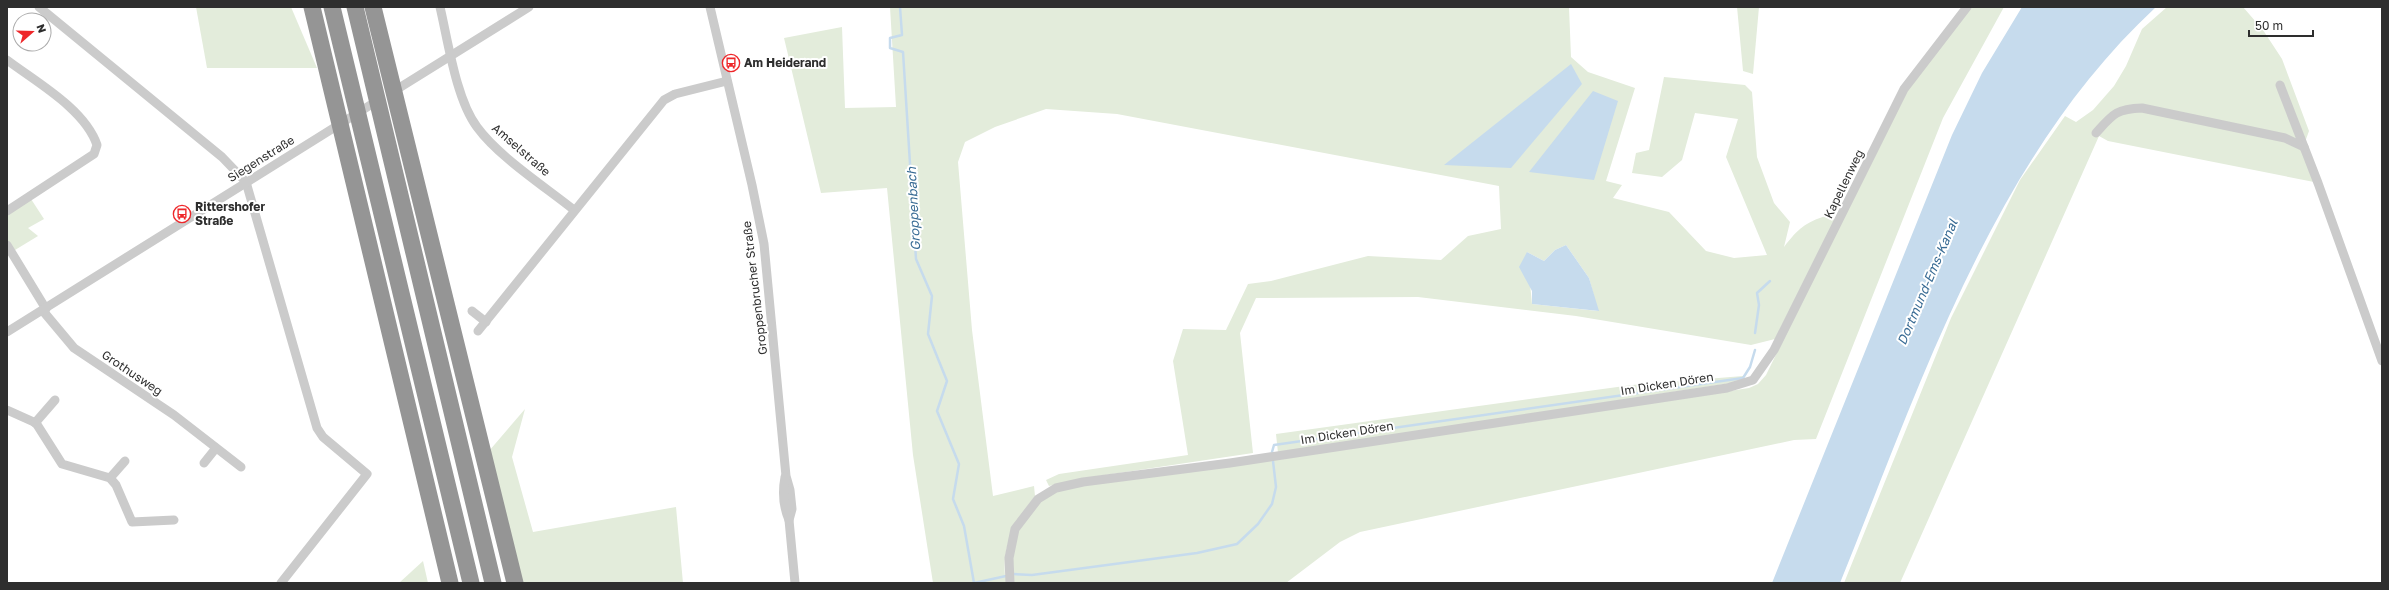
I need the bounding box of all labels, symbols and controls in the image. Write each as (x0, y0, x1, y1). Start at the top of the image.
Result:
north arrow (12, 12, 52, 52)
scale bar (2249, 12, 2313, 38)
text: 50 m (2255, 18, 2283, 33)
text: N (34, 22, 49, 35)
bus stop icon: Am Heiderand (721, 53, 741, 73)
place label: Am Heiderand (744, 55, 826, 70)
street label: Amselstraße (489, 120, 554, 179)
street label: Siegenstraße (225, 132, 297, 185)
street label: Kapellenweg (1820, 147, 1867, 221)
water label: Groppenbach (903, 166, 923, 251)
place label: Rittershofer Straße (195, 199, 265, 228)
bus stop icon: Rittershofer Straße (172, 204, 192, 224)
water label: Dortmund-Ems-Kanal (1893, 216, 1961, 347)
street label: Groppenbrucher Straße (739, 220, 770, 356)
street label: Grothusweg (99, 347, 165, 398)
street label: Im Dicken Dören (1619, 369, 1714, 398)
street label: Im Dicken Dören (1299, 418, 1394, 447)

